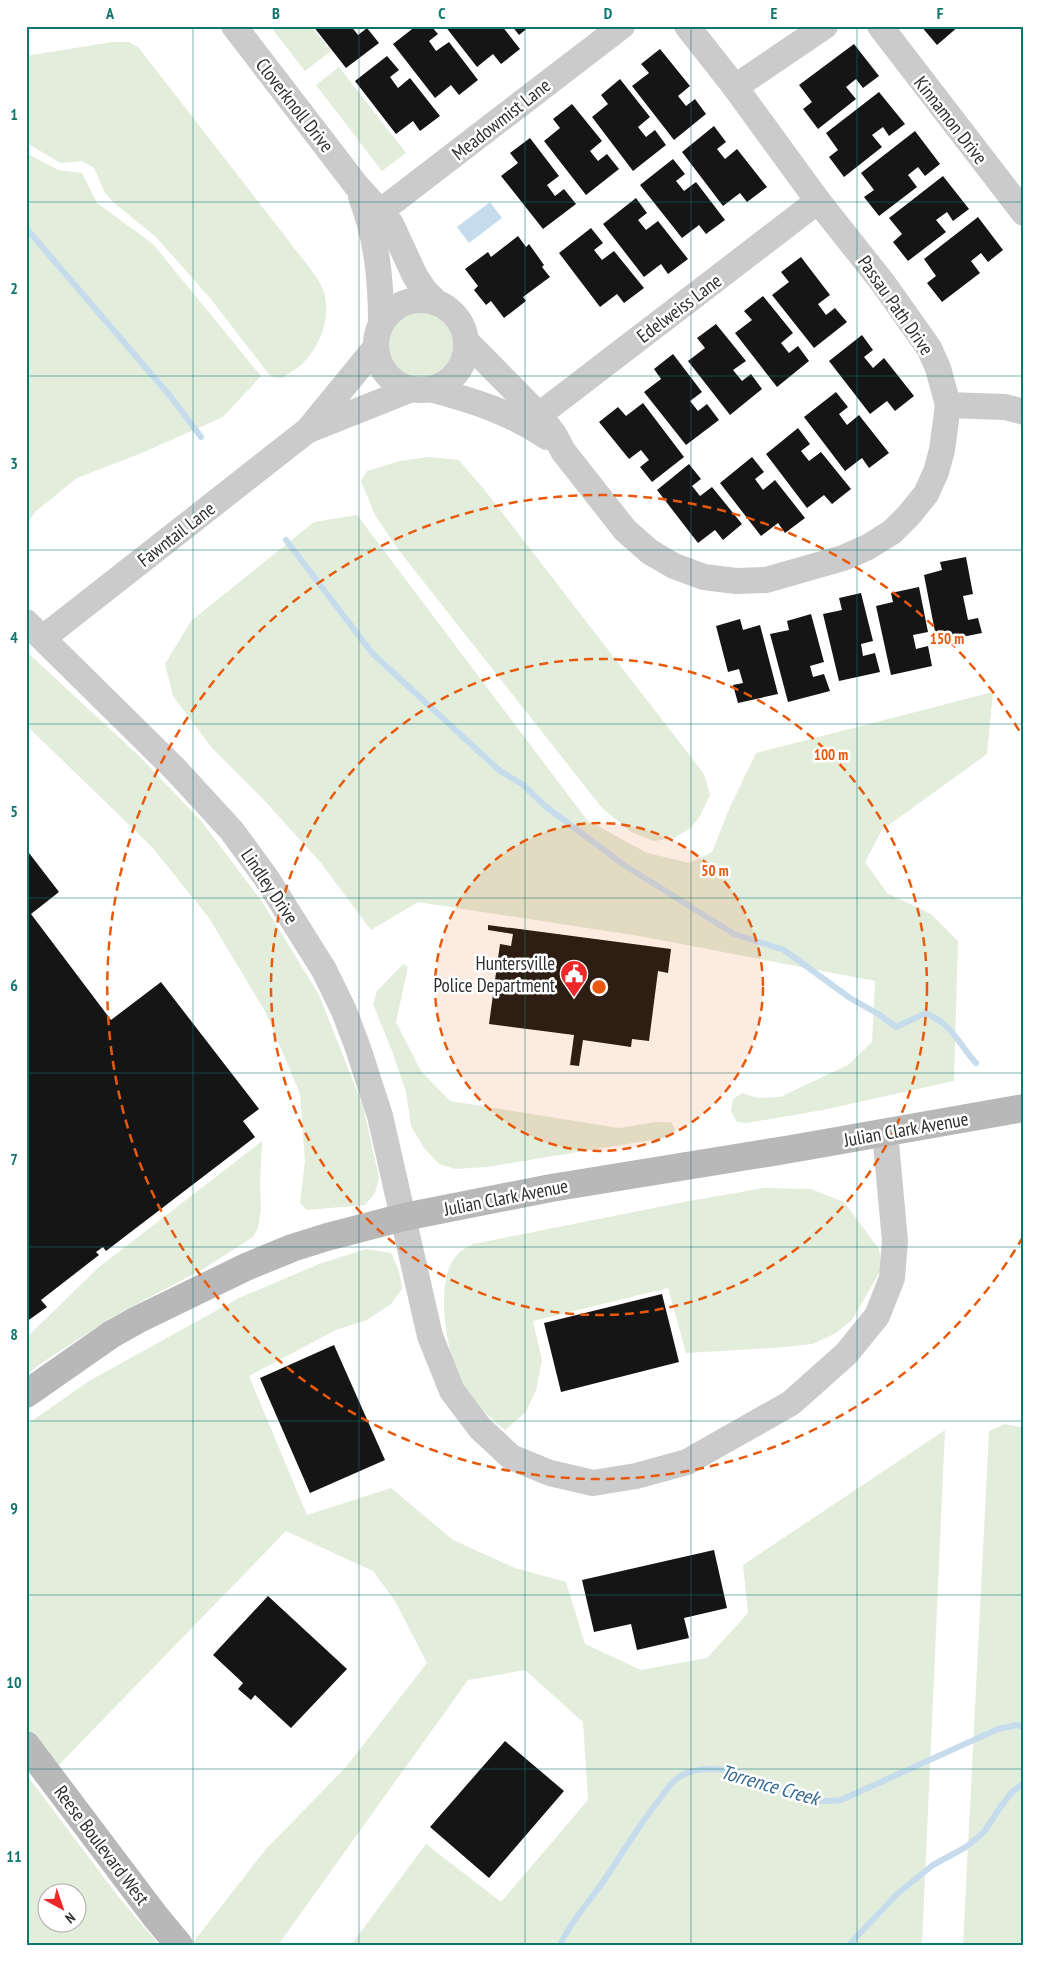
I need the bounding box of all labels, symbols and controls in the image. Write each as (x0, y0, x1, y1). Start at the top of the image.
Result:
text: A (105, 3, 115, 23)
text: B (272, 3, 280, 23)
text: C (438, 3, 446, 23)
text: D (604, 3, 613, 23)
text: E (771, 3, 778, 23)
text: F (937, 3, 944, 23)
street label: Cloverknoll Drive (251, 53, 339, 157)
street label: Kinnamon Drive (909, 71, 993, 169)
street label: Meadowmist Lane (447, 73, 555, 165)
text: 1 (10, 104, 18, 124)
street label: Passau Path Drive (853, 251, 939, 360)
street label: Edelweiss Lane (632, 268, 726, 348)
text: 2 (10, 278, 18, 298)
text: 3 (10, 453, 18, 473)
street label: Fawntail Lane (132, 496, 220, 572)
text: 4 (10, 627, 18, 647)
text: 150 m (930, 629, 964, 648)
text: 100 m (814, 745, 848, 764)
text: 5 (10, 801, 18, 821)
street label: Lindley Drive (236, 844, 304, 928)
text: 50 m (701, 861, 729, 880)
place label: Huntersville Police Department (434, 951, 556, 997)
public building icon: Huntersville Police Department (559, 959, 589, 998)
text: 6 (10, 975, 18, 995)
centre of rings (590, 978, 608, 996)
street label: Julian Clark Avenue (841, 1106, 970, 1152)
text: 7 (10, 1149, 18, 1169)
street label: Julian Clark Avenue (441, 1173, 570, 1221)
text: 8 (10, 1324, 18, 1344)
text: 9 (10, 1498, 18, 1518)
text: 10 (6, 1672, 22, 1692)
water label: Torrence Creek (718, 1759, 824, 1812)
street label: Reese Boulevard West (49, 1781, 155, 1910)
text: 11 (6, 1846, 22, 1866)
north arrow (38, 1884, 88, 1934)
text: N (62, 1909, 79, 1927)

